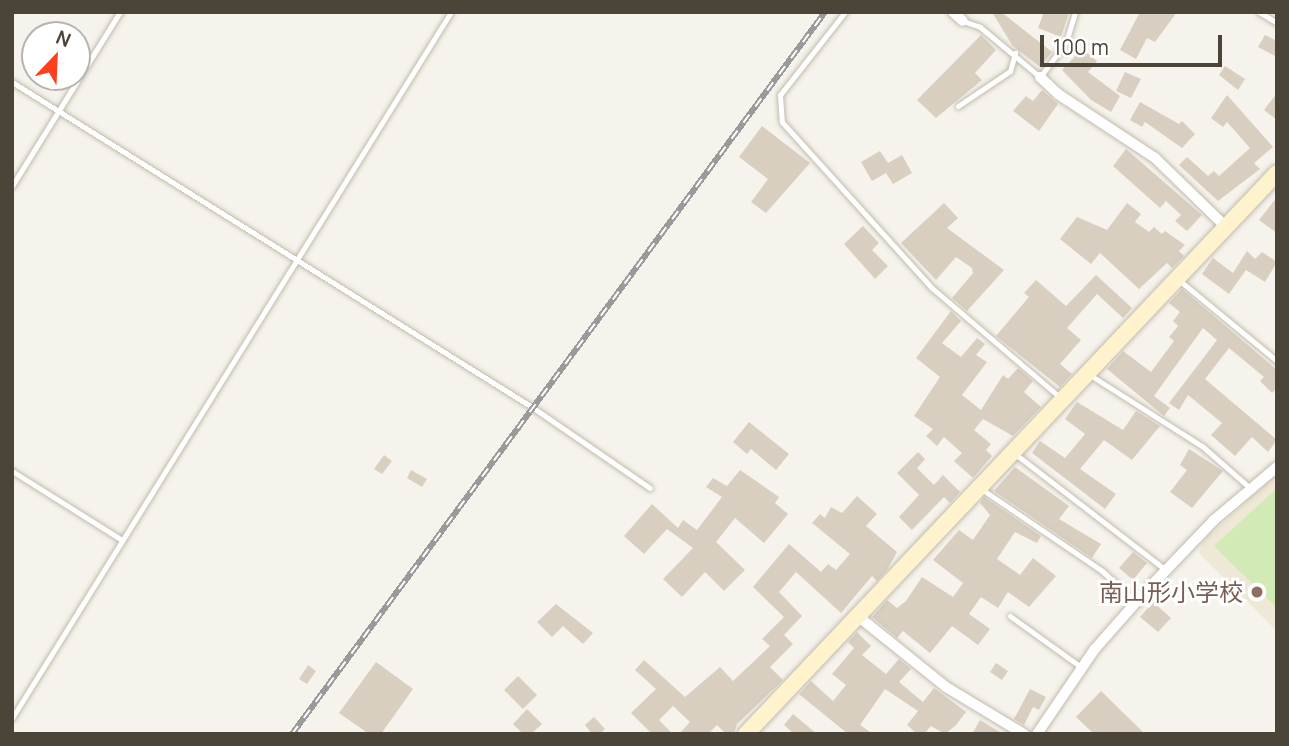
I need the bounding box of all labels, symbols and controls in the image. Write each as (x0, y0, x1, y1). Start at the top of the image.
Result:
north arrow (21, 21, 91, 91)
scale bar (1044, 21, 1226, 65)
text: N (52, 24, 75, 53)
text: 100 m (1053, 33, 1109, 61)
place label: 南山形小学校 (1099, 578, 1243, 606)
marker: 南山形小学校 (1249, 584, 1265, 600)

